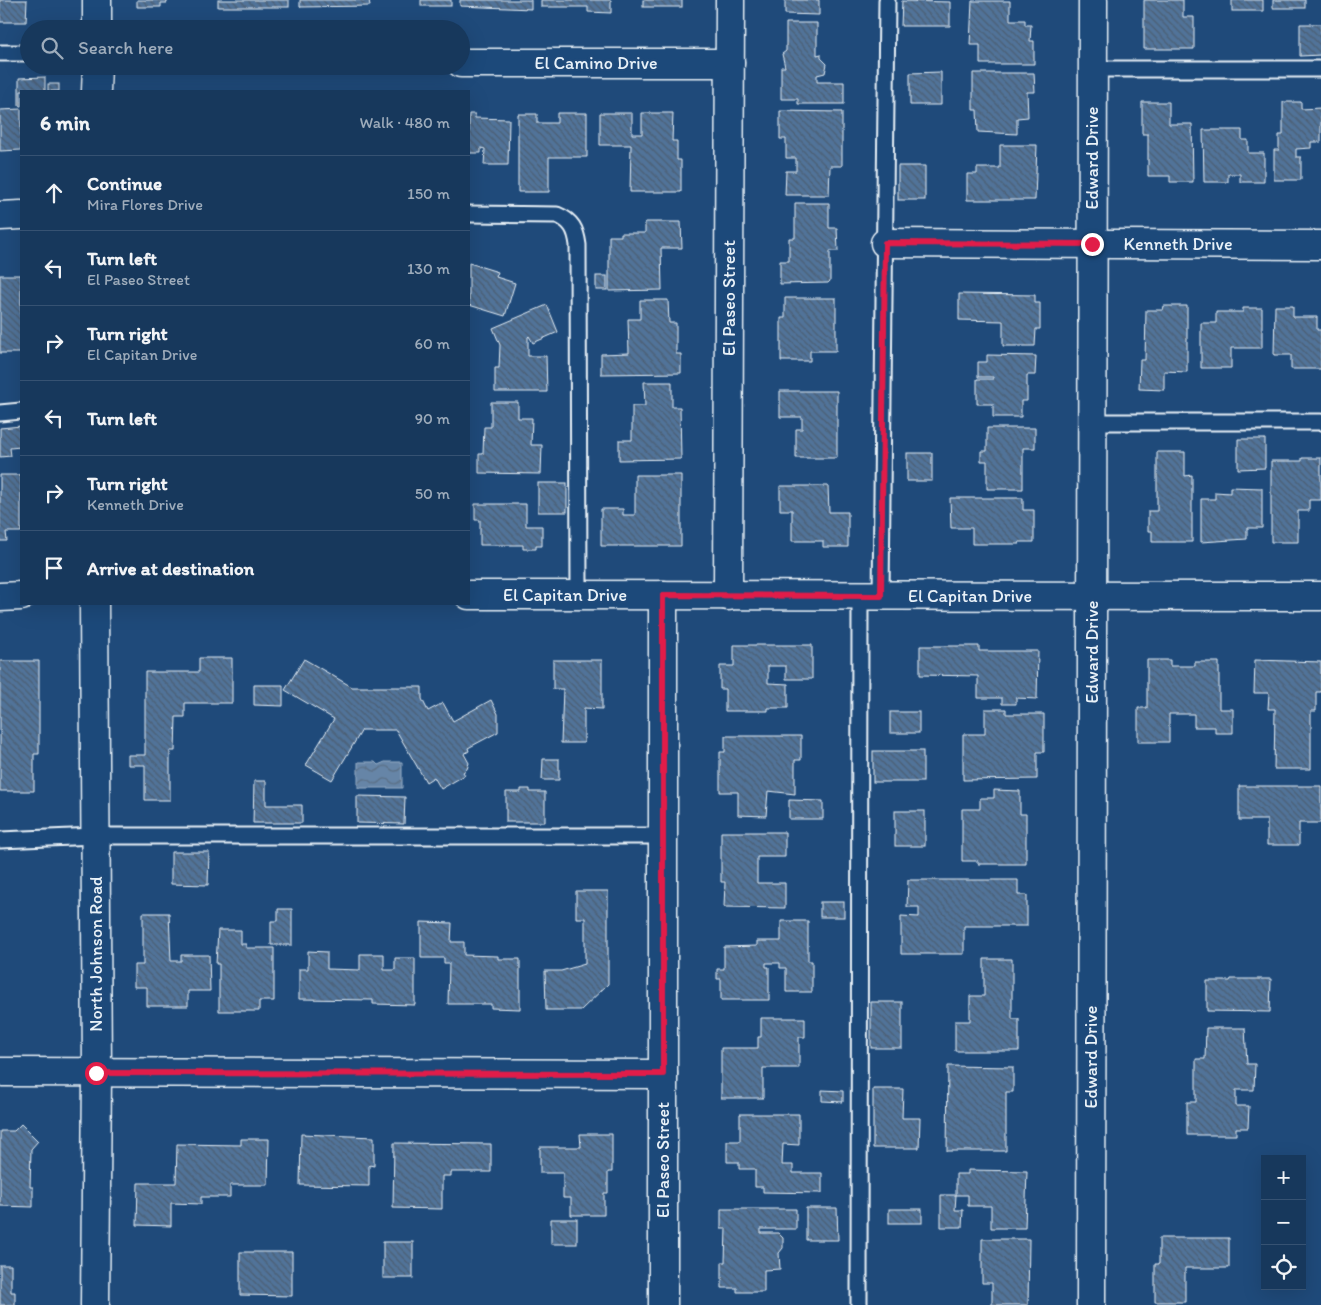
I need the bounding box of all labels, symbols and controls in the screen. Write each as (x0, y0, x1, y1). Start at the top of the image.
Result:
search box (20, 20, 470, 75)
icon: search (38, 34, 66, 62)
text: Search here (78, 36, 173, 59)
street label: El Camino Drive (534, 52, 658, 74)
street label: Edward Drive (1081, 107, 1103, 209)
text: 6 min (40, 110, 90, 135)
text: Walk · 480 m (360, 113, 450, 132)
text: Continue (87, 172, 162, 195)
icon: ahead (40, 179, 68, 207)
text: 150 m (407, 184, 450, 203)
text: Mira Flores Drive (87, 195, 203, 214)
route end (1081, 233, 1104, 256)
street label: Kenneth Drive (1124, 233, 1233, 255)
street label: El Paseo Street (718, 240, 740, 356)
text: Turn left (87, 247, 157, 270)
icon: left (40, 254, 68, 282)
text: 130 m (407, 259, 450, 278)
text: El Paseo Street (87, 270, 190, 289)
text: Turn right (87, 322, 168, 345)
icon: right (40, 329, 68, 357)
text: 60 m (415, 334, 450, 353)
text: El Capitan Drive (87, 345, 197, 364)
icon: left (40, 404, 68, 432)
text: Turn left (87, 407, 157, 430)
text: 90 m (415, 409, 450, 428)
text: Turn right (87, 472, 168, 495)
icon: right (40, 479, 68, 507)
text: 50 m (415, 484, 450, 503)
text: Kenneth Drive (87, 495, 184, 514)
icon: arrive (40, 554, 68, 582)
text: Arrive at destination (87, 557, 254, 580)
street label: El Capitan Drive (503, 584, 627, 606)
street label: El Capitan Drive (908, 585, 1032, 607)
street label: Edward Drive (1081, 601, 1103, 703)
street label: North Johnson Road (85, 876, 107, 1032)
street label: Edward Drive (1080, 1006, 1102, 1108)
route start (85, 1062, 108, 1085)
street label: El Paseo Street (652, 1102, 674, 1218)
map controls (1261, 1155, 1306, 1290)
button: + (1261, 1155, 1306, 1200)
button: − (1261, 1200, 1306, 1245)
button: locate (1261, 1245, 1306, 1290)

